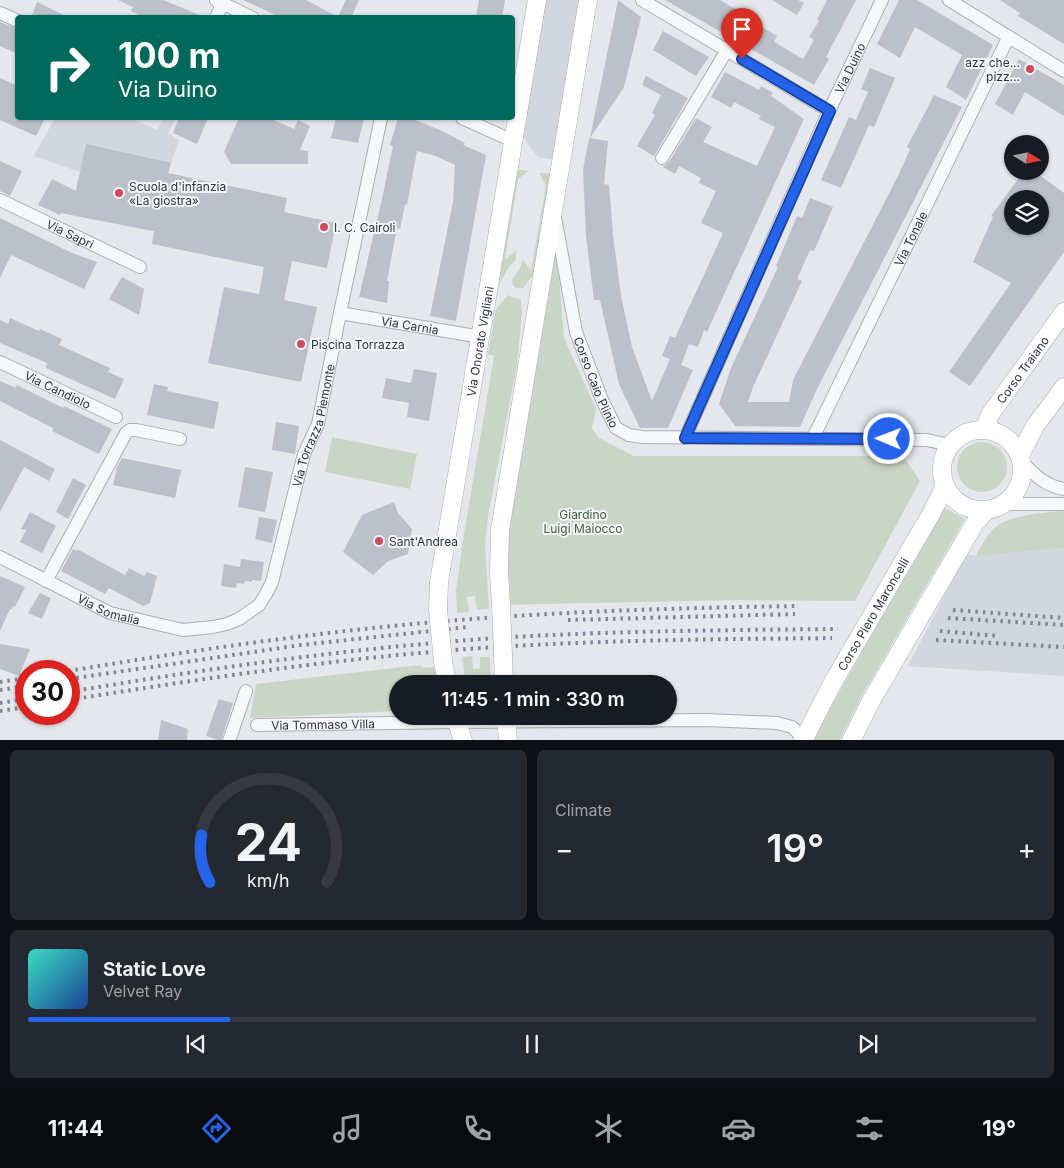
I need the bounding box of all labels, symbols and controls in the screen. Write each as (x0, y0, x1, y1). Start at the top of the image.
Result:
pin (721, 8, 763, 59)
icon: arrive (728, 15, 756, 43)
text: 100 m (118, 34, 221, 76)
icon: right (35, 35, 100, 100)
street label: Via Duino (831, 40, 868, 96)
place label: azz che... pizz... (965, 55, 1020, 84)
marker: azz che... pizz... (1024, 63, 1036, 75)
text: Via Duino (118, 76, 217, 102)
north arrow (1004, 135, 1049, 180)
map controls (1004, 135, 1049, 235)
place label: Scuola d'infanzia «La giostra» (129, 179, 226, 208)
marker: Scuola d'infanzia «La giostra» (113, 187, 125, 199)
button: layers (1004, 190, 1049, 235)
street label: Via Tonale (891, 209, 930, 268)
street label: Via Sapri (44, 216, 97, 251)
place label: I. C. Cairoli (334, 220, 395, 235)
marker: I. C. Cairoli (318, 221, 330, 233)
street label: Via Onorato Vigliani (463, 285, 496, 398)
street label: Via Carnia (380, 313, 440, 337)
street label: Corso Traiano (993, 333, 1052, 406)
street label: Corso Caio Plinio (571, 334, 622, 430)
place label: Piscina Torrazza (311, 337, 405, 352)
marker: Piscina Torrazza (295, 338, 307, 350)
street label: Via Torrazza Piemonte (289, 363, 337, 488)
street label: Via Candiolo (22, 367, 93, 412)
position arrow (862, 412, 914, 464)
park label: Giardino Luigi Maiocco (543, 507, 623, 536)
place label: Sant'Andrea (389, 534, 458, 549)
marker: Sant'Andrea (373, 535, 385, 547)
street label: Corso Piero Maroncelli (834, 554, 912, 673)
street label: Via Somalia (75, 590, 141, 627)
speed limit sign: 30 (15, 660, 80, 725)
text: 11:45 · 1 min · 330 m (441, 688, 625, 711)
street label: Via Tommaso Villa (271, 716, 375, 732)
text: Climate (555, 800, 612, 820)
text: 24 (235, 811, 302, 874)
text: 19° (767, 825, 824, 871)
text: − (555, 832, 574, 866)
text: + (1017, 832, 1036, 866)
text: km/h (247, 870, 290, 891)
text: Static Love (103, 958, 206, 981)
text: Velvet Ray (103, 981, 182, 1001)
icon: previous (182, 1030, 210, 1058)
icon: pause (518, 1030, 546, 1058)
icon: next (854, 1030, 882, 1058)
icon: directions (199, 1111, 234, 1146)
icon: music (330, 1111, 365, 1146)
icon: phone (460, 1111, 495, 1146)
icon: climate (591, 1111, 626, 1146)
icon: car (721, 1111, 756, 1146)
icon: filters (852, 1111, 887, 1146)
text: 11:44 (48, 1115, 104, 1141)
text: 19° (982, 1115, 1016, 1141)

